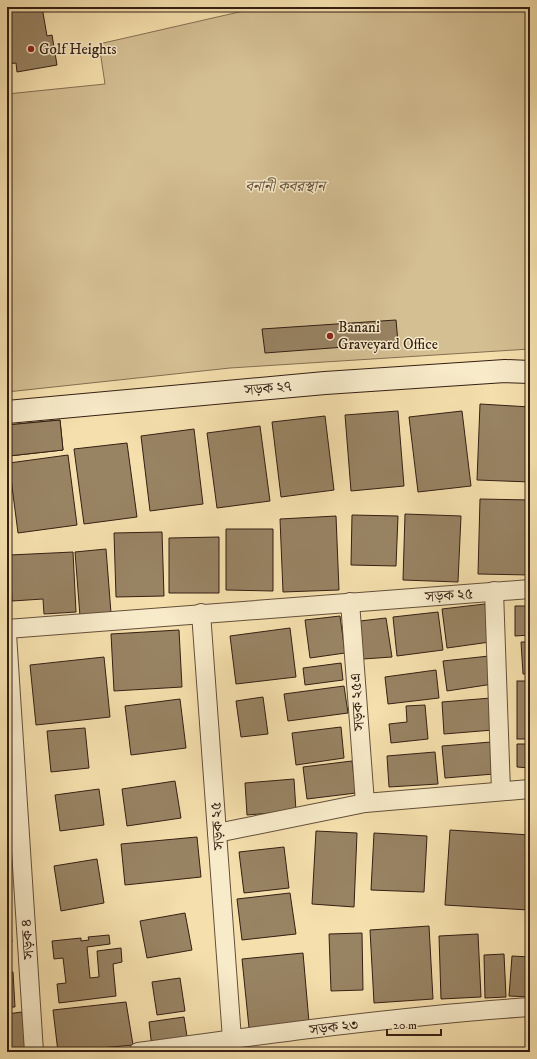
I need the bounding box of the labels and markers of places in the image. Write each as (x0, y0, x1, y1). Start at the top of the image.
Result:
place label: Golf Heights (39, 40, 117, 59)
marker: Golf Heights (26, 44, 36, 54)
place label: Banani Graveyard Office (338, 318, 438, 354)
marker: Banani Graveyard Office (325, 331, 335, 341)

